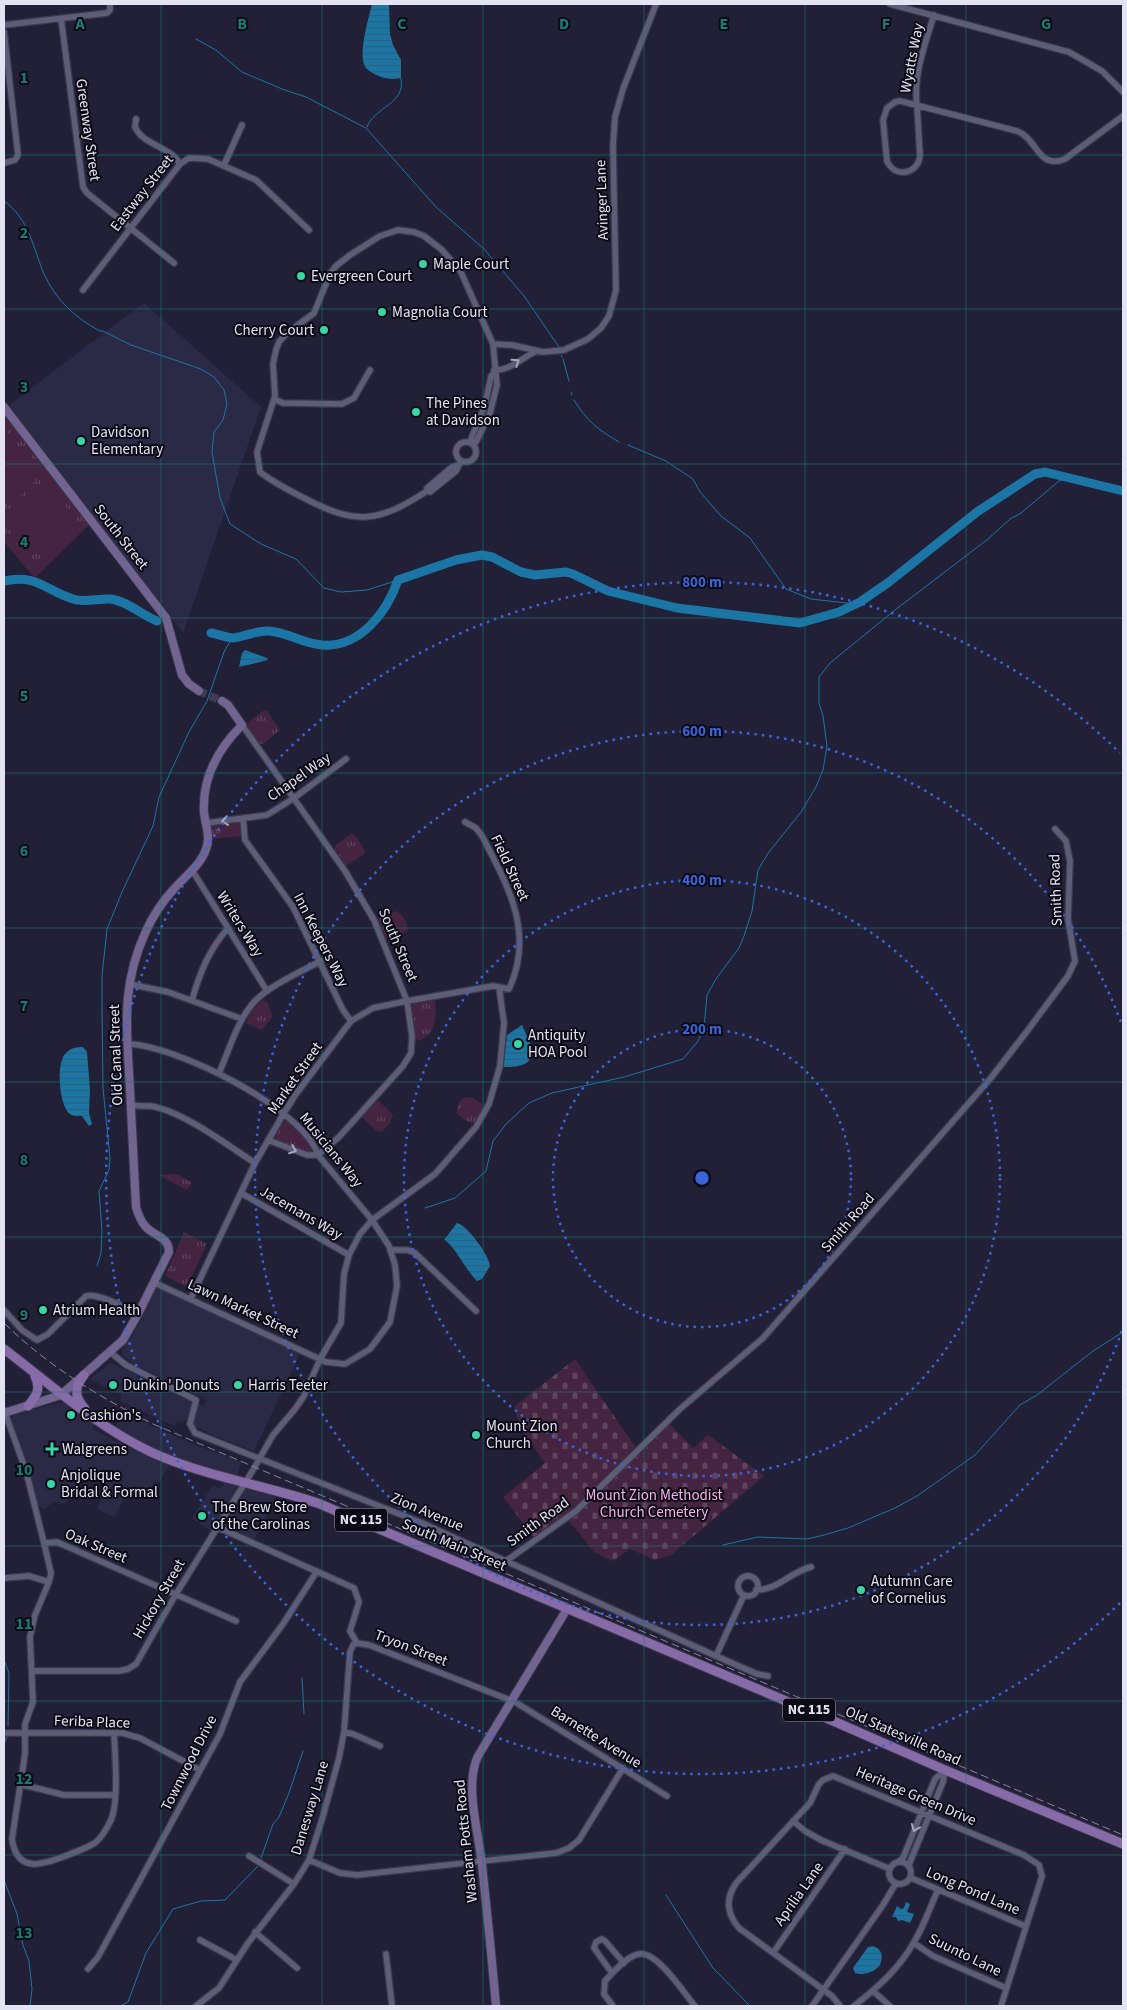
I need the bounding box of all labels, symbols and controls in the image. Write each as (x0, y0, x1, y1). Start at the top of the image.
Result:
text: A (74, 13, 85, 35)
text: B (237, 13, 247, 35)
text: C (397, 13, 407, 35)
text: D (559, 13, 569, 35)
text: E (720, 13, 728, 35)
text: F (882, 13, 890, 35)
text: G (1041, 13, 1051, 35)
street label: Wyatts Way (895, 21, 929, 95)
text: 1 (20, 67, 28, 89)
street label: Greenway Street (70, 77, 106, 183)
street label: Eastway Street (105, 150, 179, 236)
street label: Avinger Lane (590, 159, 614, 241)
text: 2 (20, 222, 28, 244)
place label: Maple Court (433, 254, 509, 275)
marker: Maple Court (417, 258, 429, 270)
place label: Evergreen Court (311, 266, 412, 287)
marker: Evergreen Court (295, 270, 307, 282)
place label: Magnolia Court (392, 302, 488, 323)
marker: Magnolia Court (376, 306, 388, 318)
place label: Cherry Court (234, 320, 314, 341)
marker: Cherry Court (318, 324, 330, 336)
one-way arrow (510, 359, 520, 368)
text: 3 (20, 376, 28, 398)
place label: The Pines at Davidson (426, 393, 500, 431)
marker: The Pines at Davidson (410, 406, 422, 418)
place label: Davidson Elementary (91, 422, 163, 460)
marker: Davidson Elementary (75, 435, 87, 447)
street label: South Street (89, 500, 153, 574)
text: 4 (20, 531, 29, 553)
text: 800 m (682, 572, 722, 593)
text: 5 (20, 685, 28, 707)
text: 600 m (682, 721, 722, 742)
street label: Chapel Way (263, 747, 335, 807)
one-way arrow (221, 815, 229, 825)
street label: Field Street (485, 831, 535, 905)
text: 6 (20, 840, 28, 862)
street label: Smith Road (1044, 853, 1068, 927)
text: 400 m (682, 870, 722, 891)
street label: Writers Way (212, 887, 268, 961)
street label: Inn Keepers Way (288, 889, 354, 991)
street label: South Street (373, 905, 423, 985)
text: 7 (20, 995, 28, 1017)
street label: Old Canal Street (104, 1004, 128, 1106)
text: 200 m (682, 1019, 722, 1040)
place label: Antiquity HOA Pool (528, 1025, 587, 1063)
street label: Market Street (262, 1038, 328, 1118)
marker: Antiquity HOA Pool (512, 1038, 524, 1050)
street label: Musicians Way (294, 1108, 368, 1192)
one-way arrow (288, 1144, 297, 1154)
text: 8 (20, 1149, 28, 1171)
centre of rings (693, 1169, 711, 1187)
street label: Jacemans Way (256, 1181, 346, 1245)
street label: Smith Road (816, 1189, 880, 1257)
street label: Lawn Market Street (184, 1274, 302, 1344)
place label: Atrium Health (53, 1300, 140, 1321)
text: 9 (20, 1304, 28, 1326)
marker: Atrium Health (37, 1304, 49, 1316)
place label: Dunkin' Donuts (123, 1375, 220, 1396)
place label: Harris Teeter (248, 1375, 329, 1396)
marker: Dunkin' Donuts (107, 1379, 119, 1391)
marker: Harris Teeter (232, 1379, 244, 1391)
place label: Cashion's (81, 1405, 141, 1426)
marker: Cashion's (65, 1409, 77, 1421)
place label: Mount Zion Church (486, 1416, 558, 1454)
marker: Mount Zion Church (470, 1429, 482, 1441)
place label: Walgreens (62, 1439, 127, 1460)
marker: Walgreens (46, 1443, 58, 1455)
text: 10 (16, 1459, 32, 1481)
place label: Anjolique Bridal & Formal (61, 1465, 158, 1503)
marker: Anjolique Bridal & Formal (45, 1478, 57, 1490)
park label: Mount Zion Methodist Church Cemetery (585, 1485, 723, 1523)
street label: Zion Avenue (387, 1487, 467, 1537)
street label: Smith Road (502, 1492, 574, 1552)
place label: The Brew Store of the Carolinas (212, 1497, 310, 1535)
road number: NC 115 (335, 1508, 387, 1532)
marker: The Brew Store of the Carolinas (196, 1510, 208, 1522)
street label: South Main Street (399, 1514, 509, 1576)
street label: Oak Street (62, 1524, 130, 1568)
street label: Hickory Street (128, 1555, 190, 1643)
place label: Autumn Care of Cornelius (871, 1571, 953, 1609)
marker: Autumn Care of Cornelius (855, 1584, 867, 1596)
text: 11 (16, 1613, 32, 1635)
street label: Tryon Street (371, 1624, 451, 1672)
road number: NC 115 (783, 1698, 835, 1722)
street label: Barnette Avenue (547, 1701, 645, 1773)
street label: Old Statesville Road (842, 1701, 964, 1771)
street label: Feriba Place (54, 1710, 130, 1734)
street label: Townwood Drive (156, 1711, 222, 1815)
street label: Danesway Lane (286, 1758, 334, 1858)
street label: Heritage Green Drive (852, 1761, 980, 1831)
text: 12 (16, 1768, 32, 1790)
street label: Washam Potts Road (449, 1778, 483, 1904)
one-way arrow (911, 1823, 922, 1832)
street label: Aprilia Lane (769, 1858, 829, 1930)
street label: Long Pond Lane (923, 1862, 1023, 1920)
text: 13 (16, 1922, 32, 1944)
street label: Suunto Lane (925, 1928, 1005, 1982)

